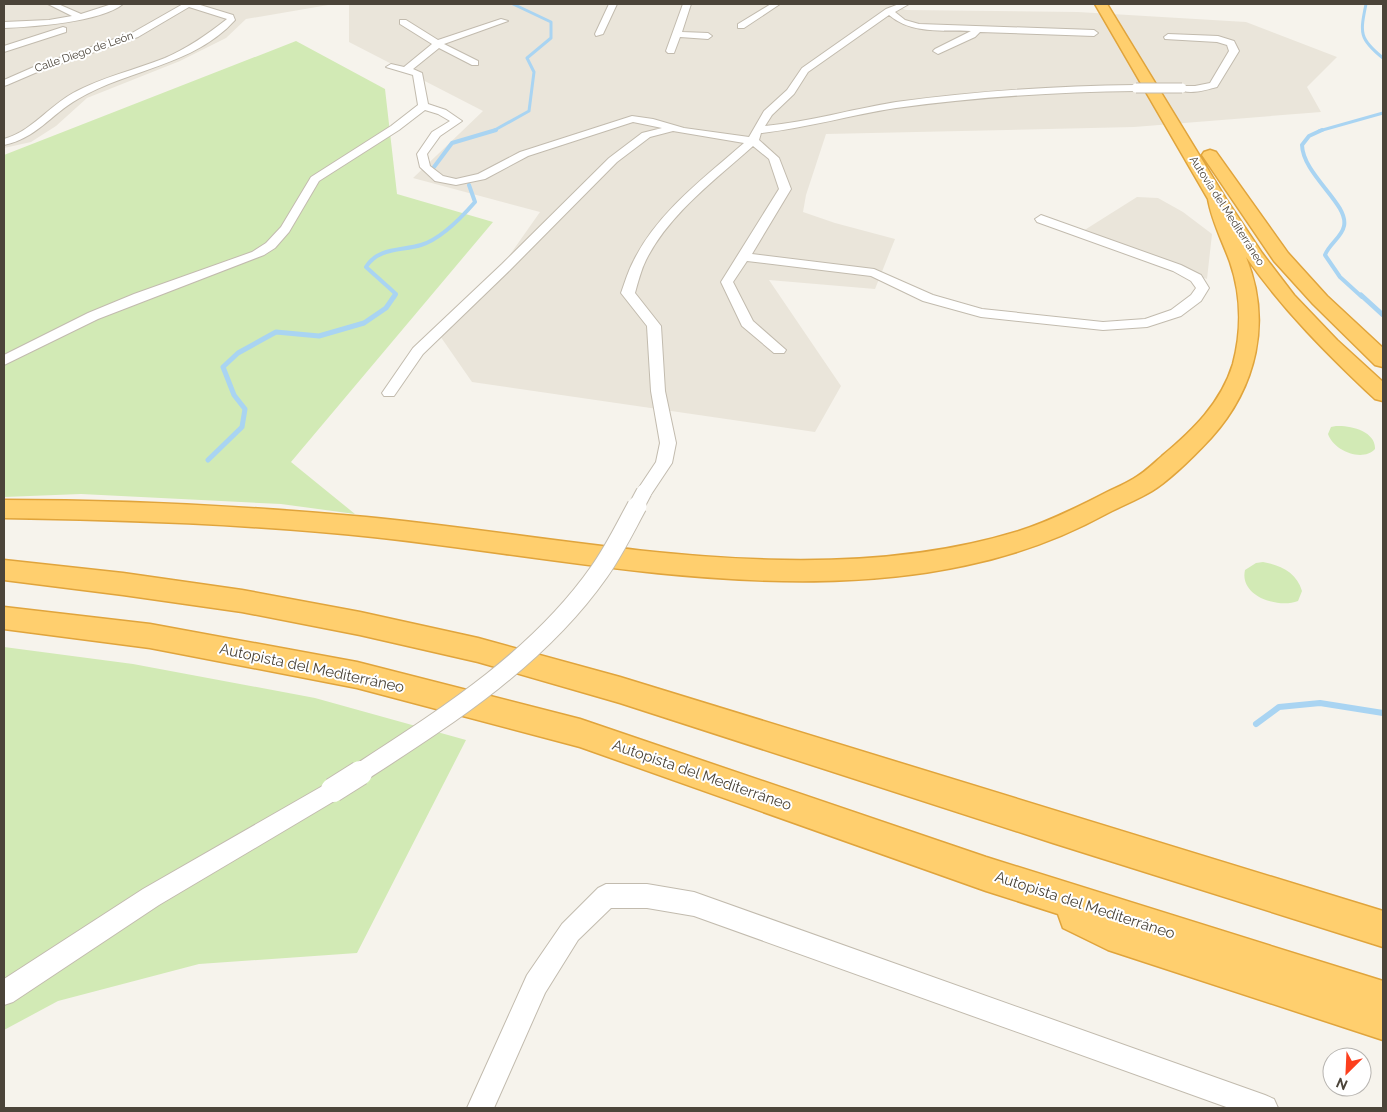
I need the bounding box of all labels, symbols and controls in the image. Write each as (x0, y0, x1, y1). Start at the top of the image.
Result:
street label: Calle Diego de León (33, 29, 135, 75)
street label: Autovía del Mediterráneo (1187, 154, 1268, 269)
street label: Autopista del Mediterráneo (218, 640, 406, 696)
street label: Autopista del Mediterráneo (610, 736, 794, 814)
street label: Autopista del Mediterráneo (993, 867, 1177, 943)
north arrow (1322, 1047, 1372, 1097)
text: N (1334, 1074, 1350, 1093)

